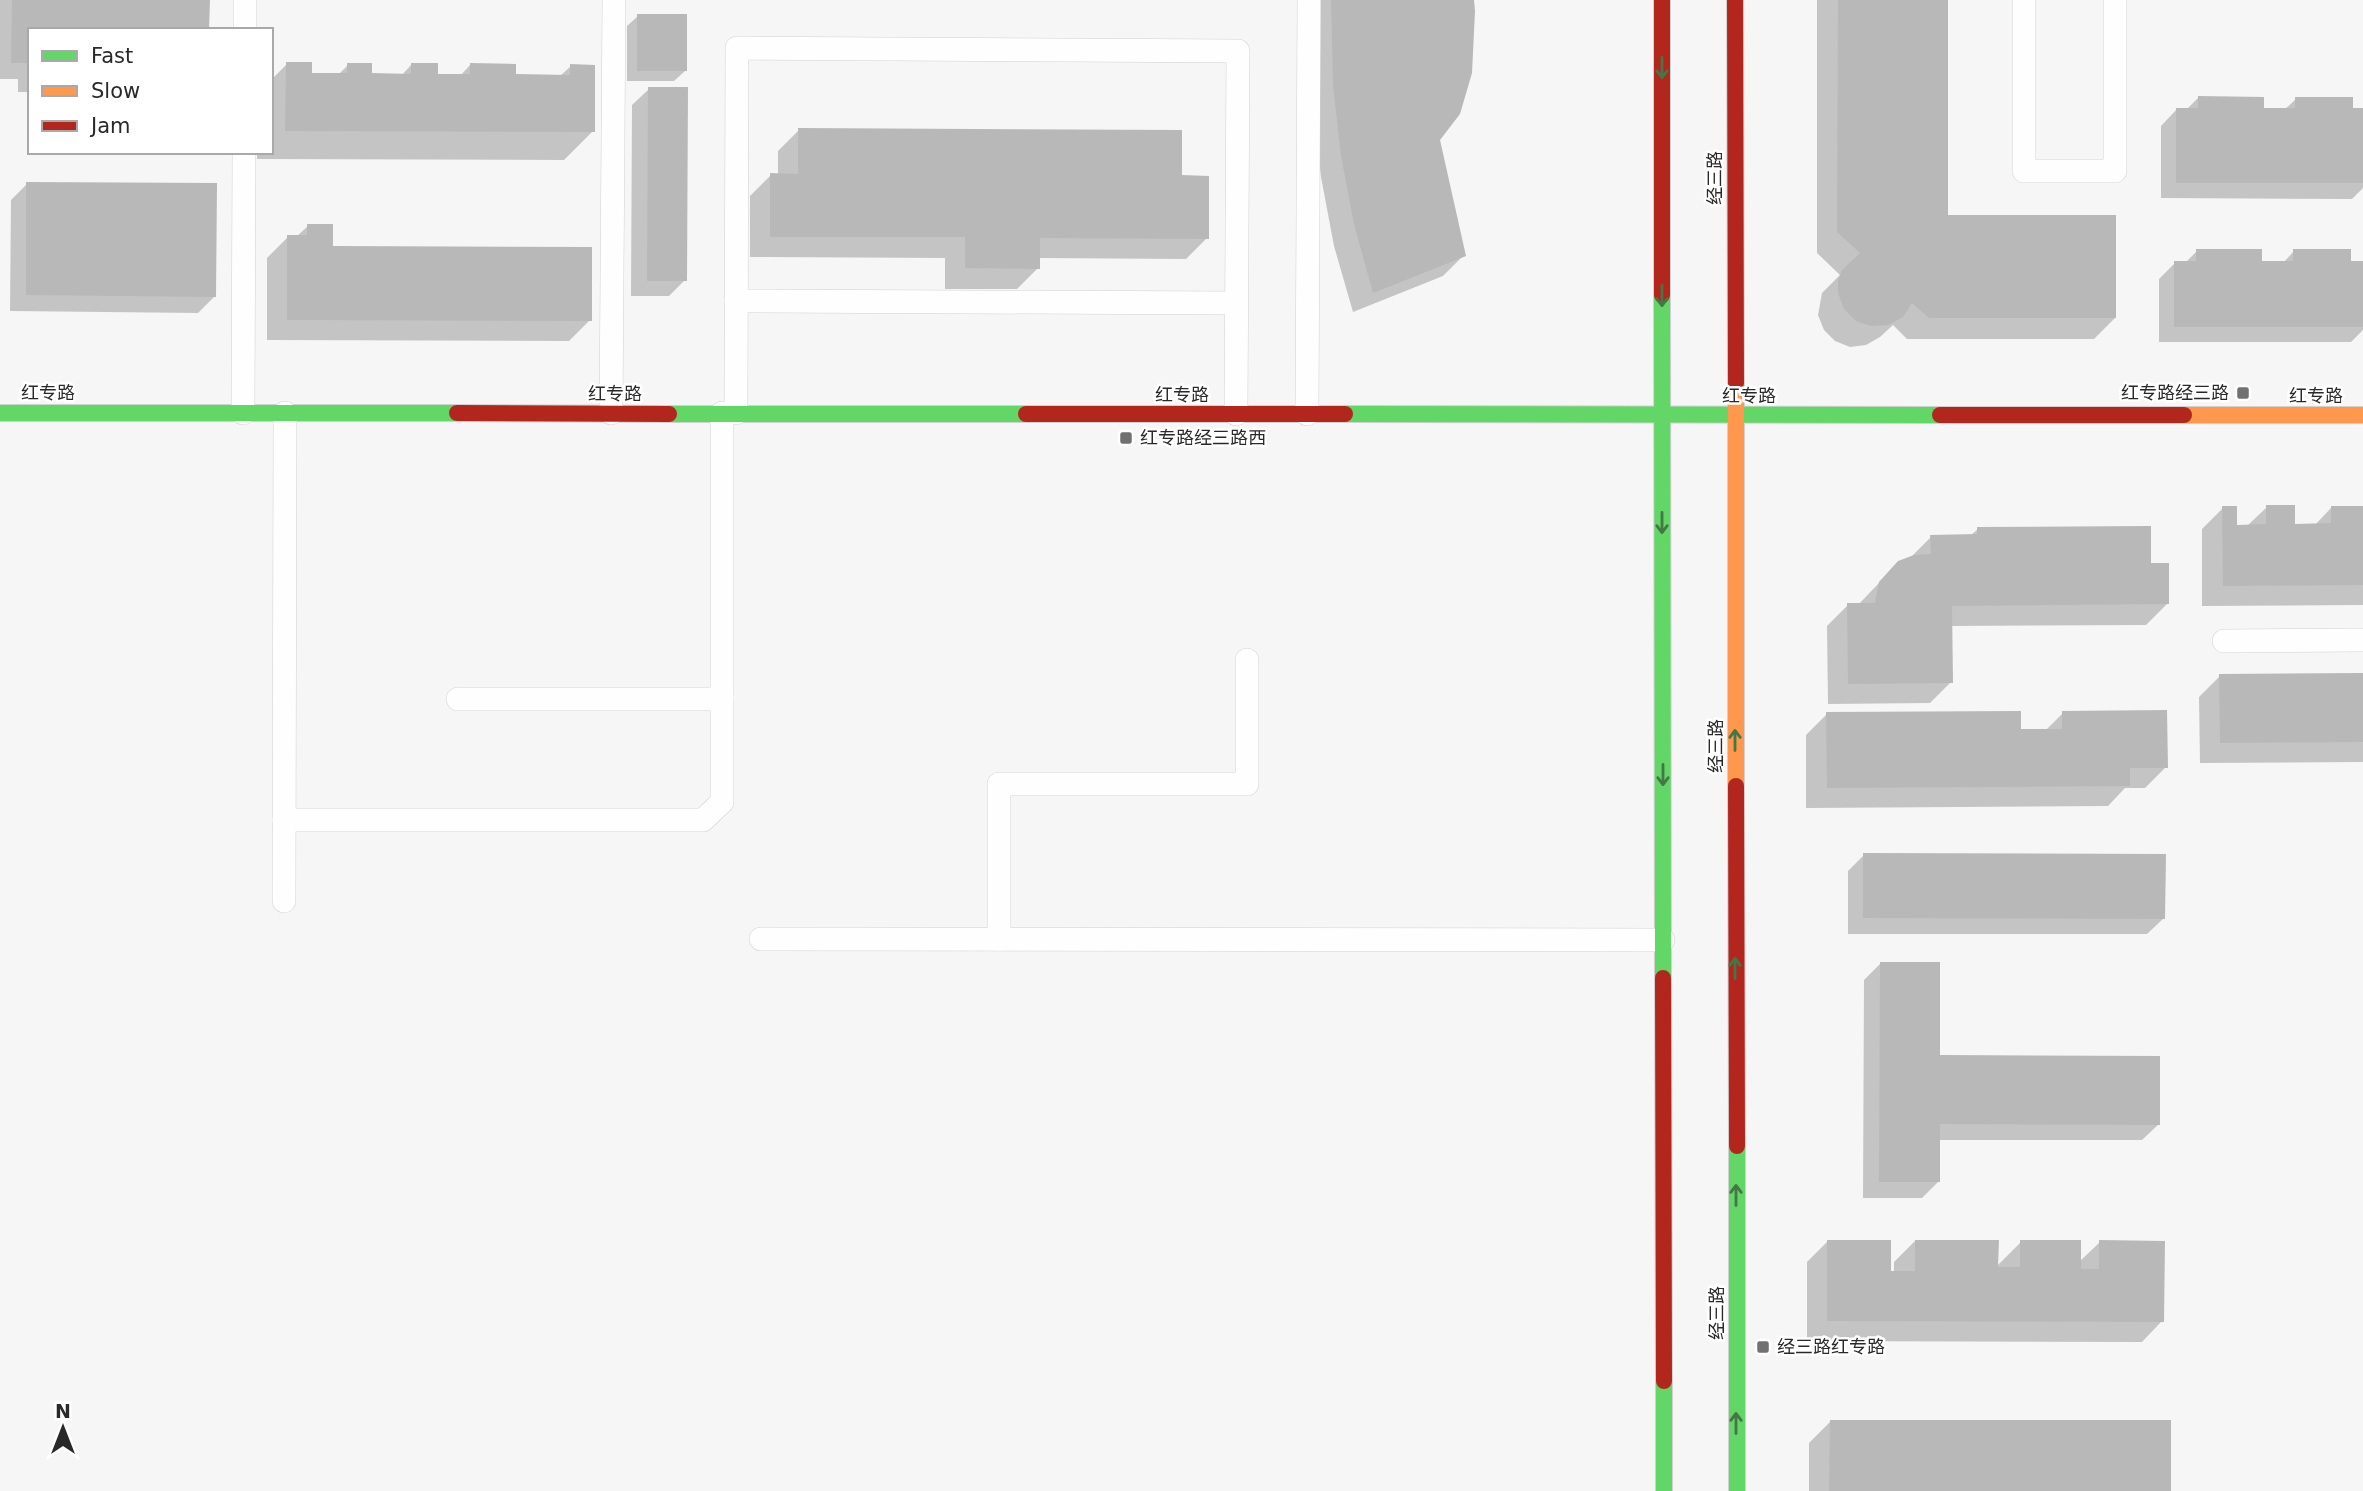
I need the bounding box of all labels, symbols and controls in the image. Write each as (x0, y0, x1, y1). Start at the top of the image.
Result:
legend (28, 28, 273, 154)
text: Fast (91, 44, 133, 68)
one-way arrow (1655, 56, 1669, 79)
text: Slow (91, 79, 140, 103)
text: Jam (89, 114, 131, 138)
street label: 经三路 (1704, 151, 1725, 205)
one-way arrow (1655, 284, 1669, 307)
street label: 红专路 (21, 382, 75, 403)
place label: 红专路经三路 (2121, 382, 2229, 403)
street label: 红专路 (588, 383, 642, 404)
street label: 红专路 (1155, 384, 1209, 405)
street label: 红专路 (1722, 385, 1776, 406)
marker: 红专路经三路 (2235, 385, 2251, 401)
street label: 红专路 (2289, 385, 2343, 406)
place label: 红专路经三路西 (1140, 427, 1266, 448)
marker: 红专路经三路西 (1118, 430, 1134, 446)
one-way arrow (1655, 511, 1669, 534)
street label: 经三路 (1705, 719, 1726, 773)
one-way arrow (1728, 729, 1742, 752)
one-way arrow (1656, 763, 1670, 786)
one-way arrow (1728, 957, 1742, 980)
one-way arrow (1729, 1184, 1743, 1207)
street label: 经三路 (1706, 1286, 1727, 1340)
place label: 经三路红专路 (1777, 1336, 1885, 1357)
marker: 经三路红专路 (1755, 1339, 1771, 1355)
north arrow (28, 1393, 98, 1463)
text: N (55, 1400, 71, 1422)
one-way arrow (1729, 1412, 1743, 1435)

